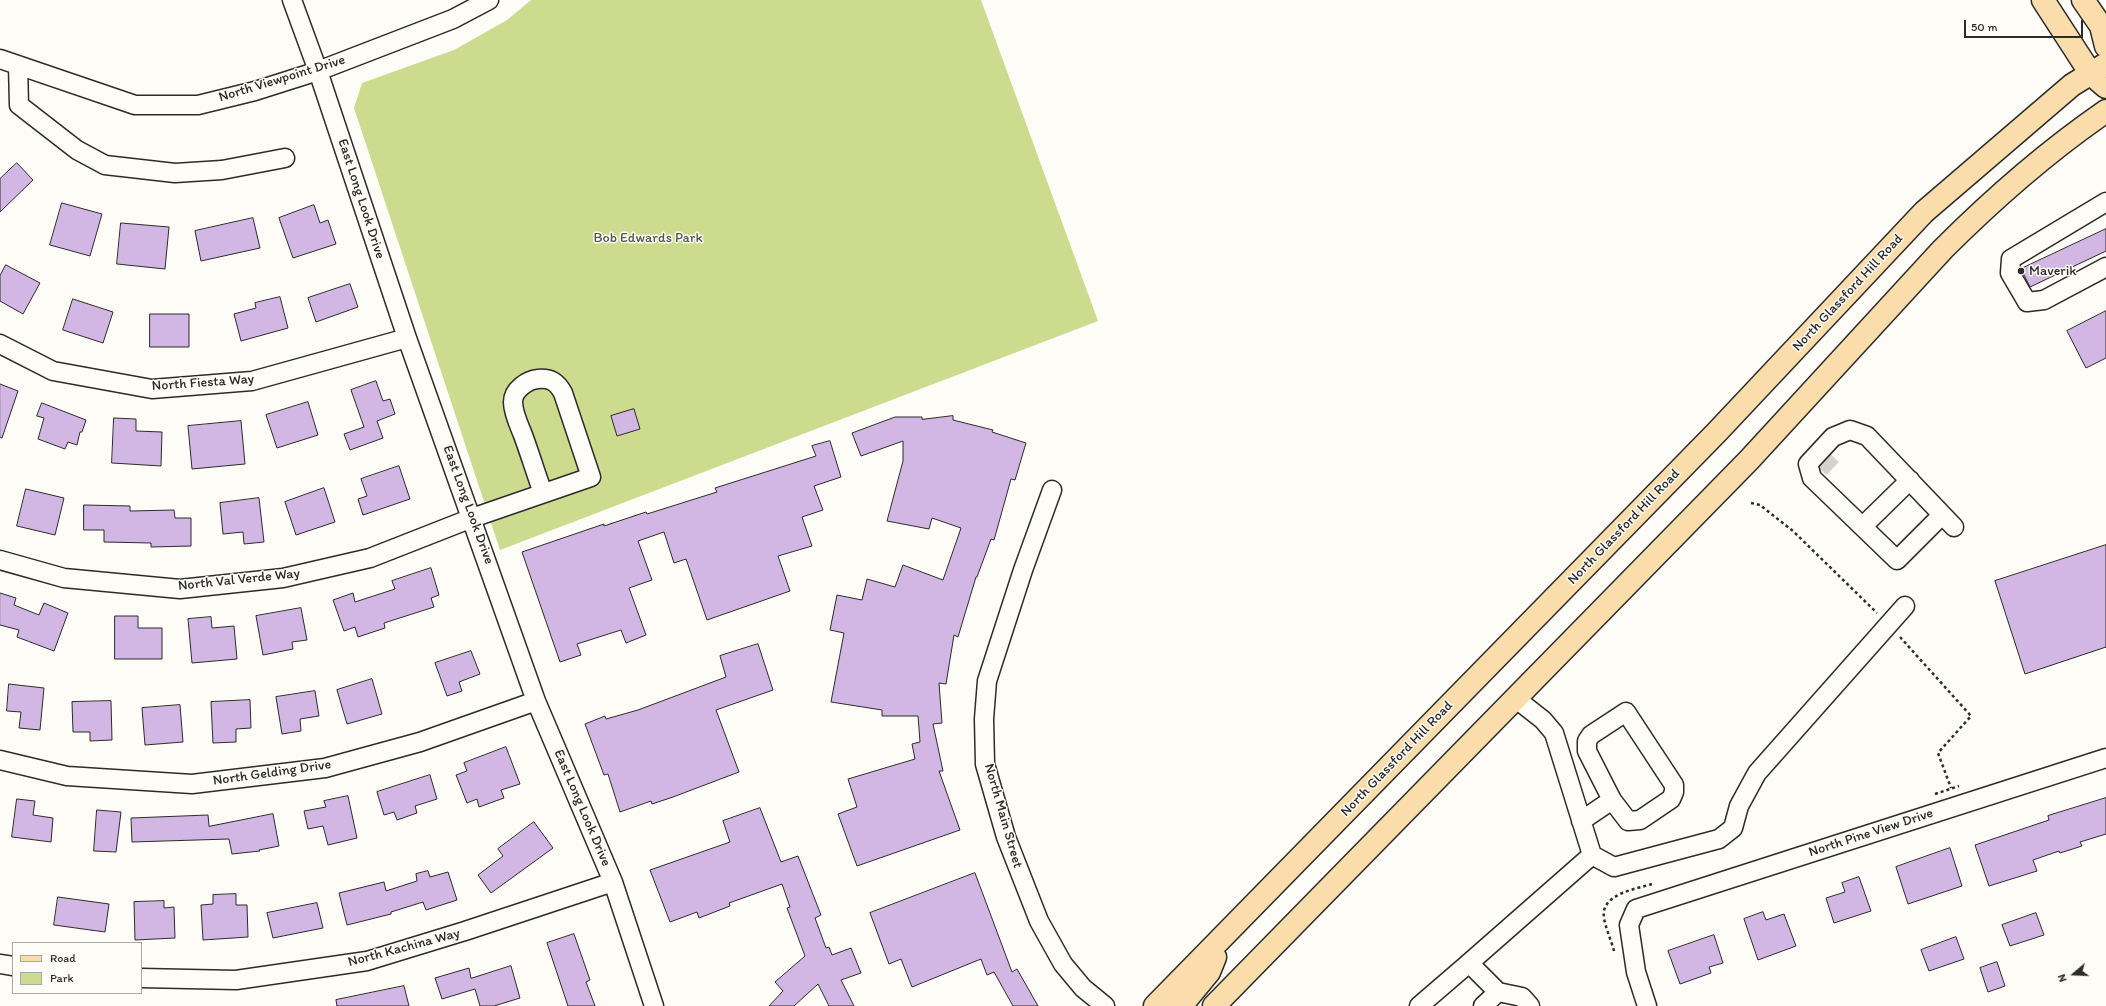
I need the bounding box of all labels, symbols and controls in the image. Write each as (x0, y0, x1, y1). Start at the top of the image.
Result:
scale bar (1966, 12, 2085, 38)
text: 50 m (1971, 20, 1997, 34)
street label: North Viewpoint Drive (217, 52, 347, 106)
street label: East Long Look Drive (334, 137, 388, 261)
park label: Bob Edwards Park (593, 230, 703, 246)
street label: North Glassford Hill Road (1789, 231, 1907, 355)
place label: Maverik (2029, 263, 2076, 279)
marker: Maverik (2016, 266, 2026, 276)
street label: North Fiesta Way (151, 371, 255, 395)
street label: East Long Look Drive (439, 443, 497, 567)
street label: North Glassford Hill Road (1564, 466, 1684, 588)
street label: North Val Verde Way (177, 565, 301, 595)
street label: North Glassford Hill Road (1337, 698, 1457, 820)
street label: East Long Look Drive (550, 747, 614, 869)
street label: North Gelding Drive (212, 756, 332, 790)
street label: North Main Street (980, 762, 1026, 870)
street label: North Pine View Drive (1807, 805, 1935, 861)
street label: North Kachina Way (346, 925, 462, 971)
legend (12, 942, 142, 994)
text: Road (50, 951, 76, 965)
north arrow (2054, 954, 2094, 994)
text: Park (50, 971, 74, 985)
text: N (2055, 972, 2070, 984)

